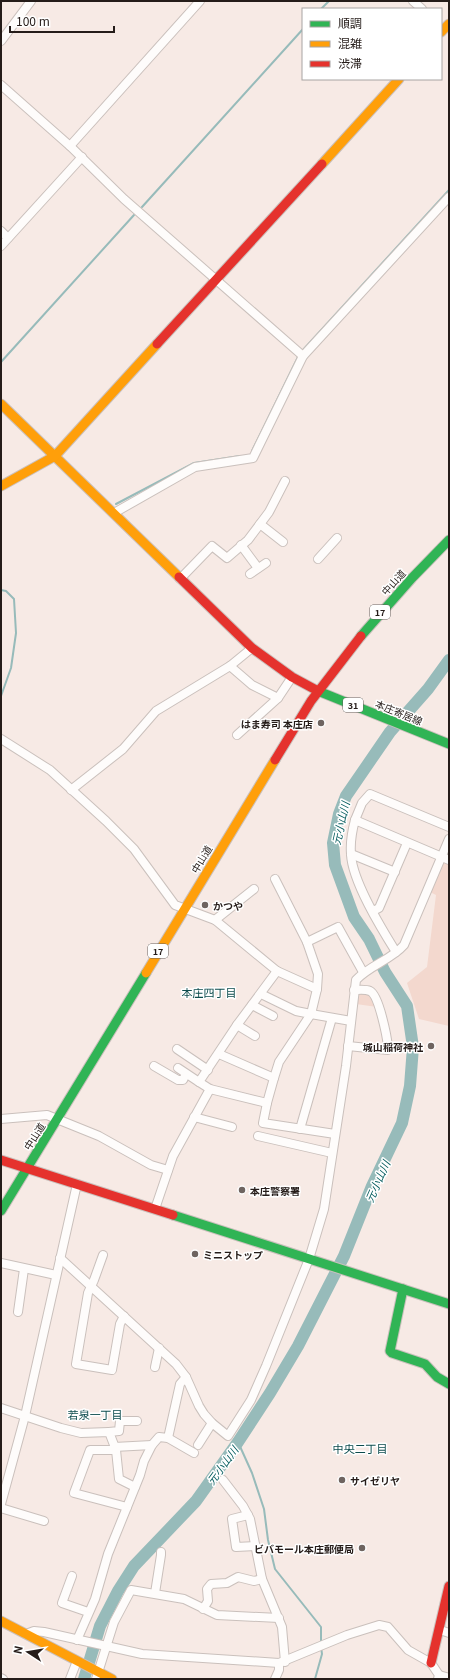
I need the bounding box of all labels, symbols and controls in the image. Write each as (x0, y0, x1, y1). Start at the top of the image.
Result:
scale bar (10, 8, 114, 34)
legend (302, 8, 442, 80)
text: 100 m (16, 12, 50, 29)
text: 順調 (338, 14, 362, 31)
text: 混雑 (338, 34, 362, 51)
text: 渋滞 (338, 54, 362, 71)
street label: 中山道 (377, 566, 409, 598)
road number: 17 (370, 605, 390, 619)
street label: 本庄寄居線 (373, 696, 425, 728)
road number: 31 (343, 698, 363, 712)
place label: はま寿司 本庄店 (241, 716, 313, 731)
marker: はま寿司 本庄店 (316, 718, 326, 728)
water label: 元小山川 (327, 799, 353, 846)
street label: 中山道 (187, 842, 215, 876)
place label: かつや (213, 898, 243, 913)
marker: かつや (200, 900, 210, 910)
road number: 17 (148, 944, 168, 958)
district label: 本庄四丁目 (182, 984, 237, 1000)
place label: 城山稲荷神社 (363, 1039, 424, 1054)
marker: 城山稲荷神社 (426, 1041, 436, 1051)
street label: 中山道 (20, 1119, 48, 1153)
water label: 元小山川 (361, 1157, 394, 1204)
place label: 本庄警察署 (249, 1183, 300, 1198)
marker: 本庄警察署 (237, 1185, 247, 1195)
place label: ミニストップ (203, 1247, 263, 1262)
marker: ミニストップ (190, 1249, 200, 1259)
district label: 若泉一丁目 (68, 1406, 123, 1422)
district label: 中央二丁目 (333, 1440, 388, 1456)
water label: 元小山川 (203, 1442, 242, 1488)
place label: サイゼリヤ (350, 1473, 400, 1488)
marker: サイゼリヤ (337, 1475, 347, 1485)
place label: ビバモール本庄郵便局 (254, 1541, 354, 1556)
marker: ビバモール本庄郵便局 (357, 1543, 367, 1553)
north arrow (8, 1632, 48, 1672)
text: N (9, 1644, 26, 1655)

